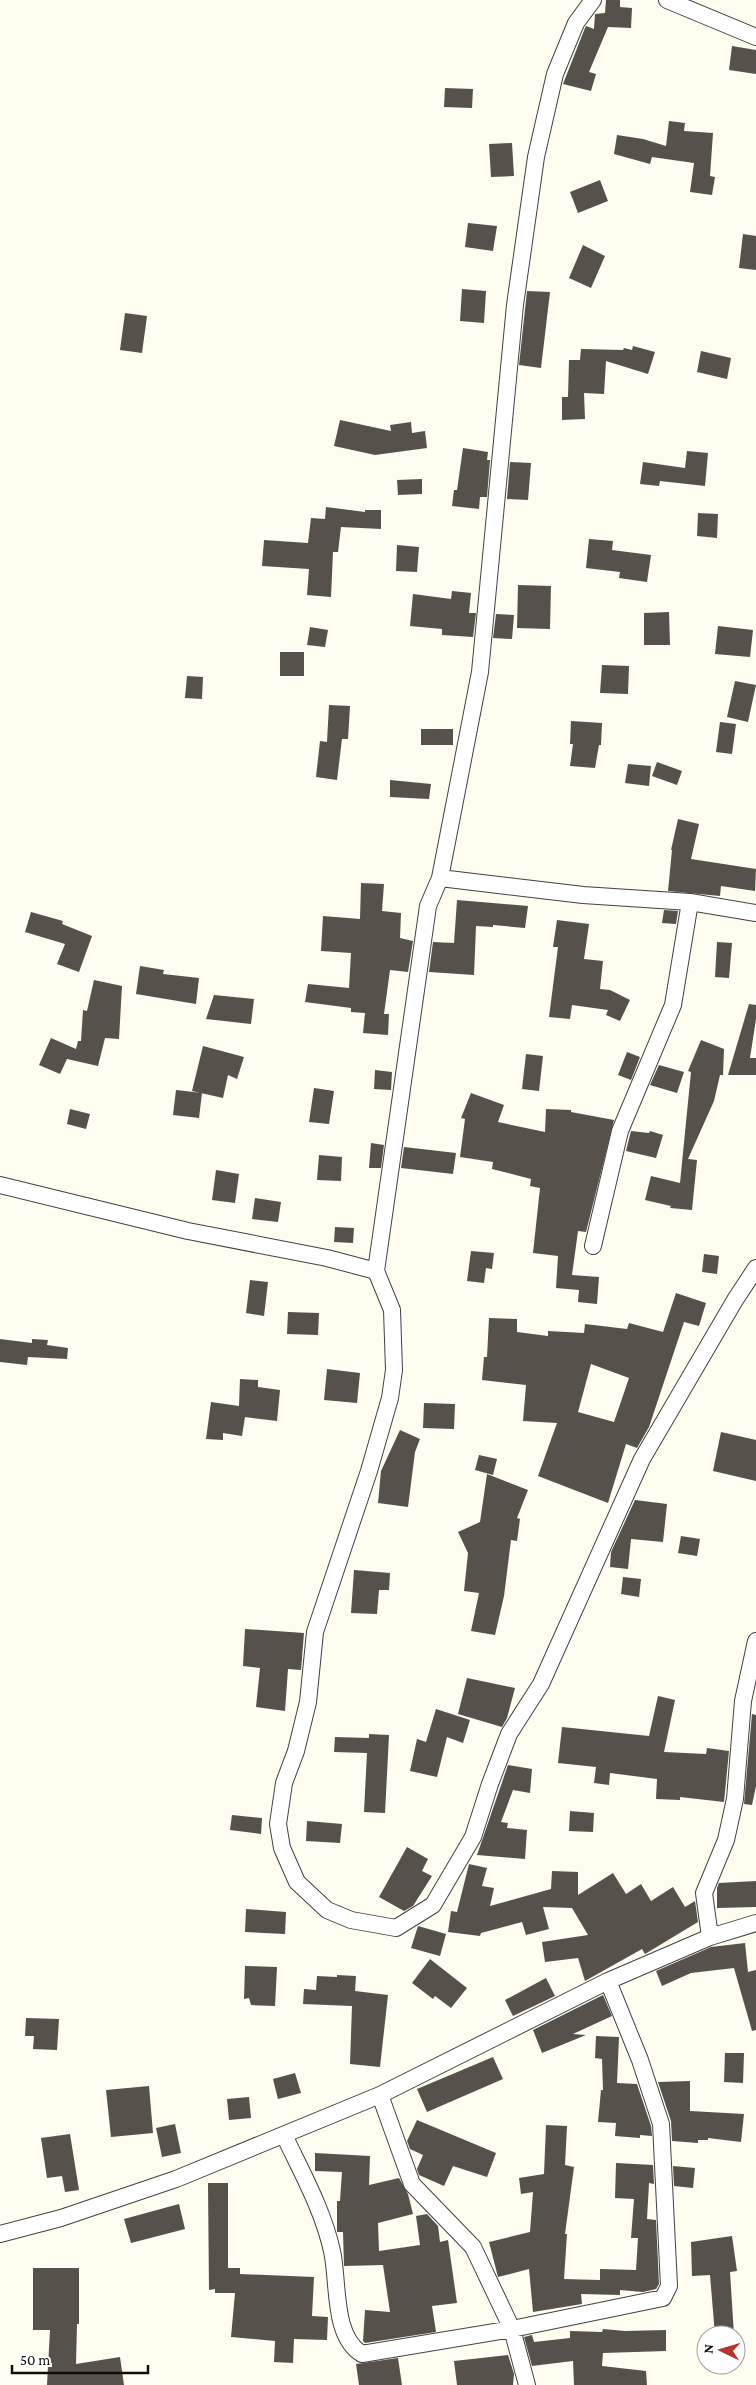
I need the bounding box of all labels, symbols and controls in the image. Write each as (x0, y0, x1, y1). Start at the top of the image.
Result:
north arrow (696, 2325, 746, 2375)
scale bar (12, 2342, 149, 2374)
text: N (700, 2343, 716, 2354)
text: 50 m (20, 2352, 50, 2368)

